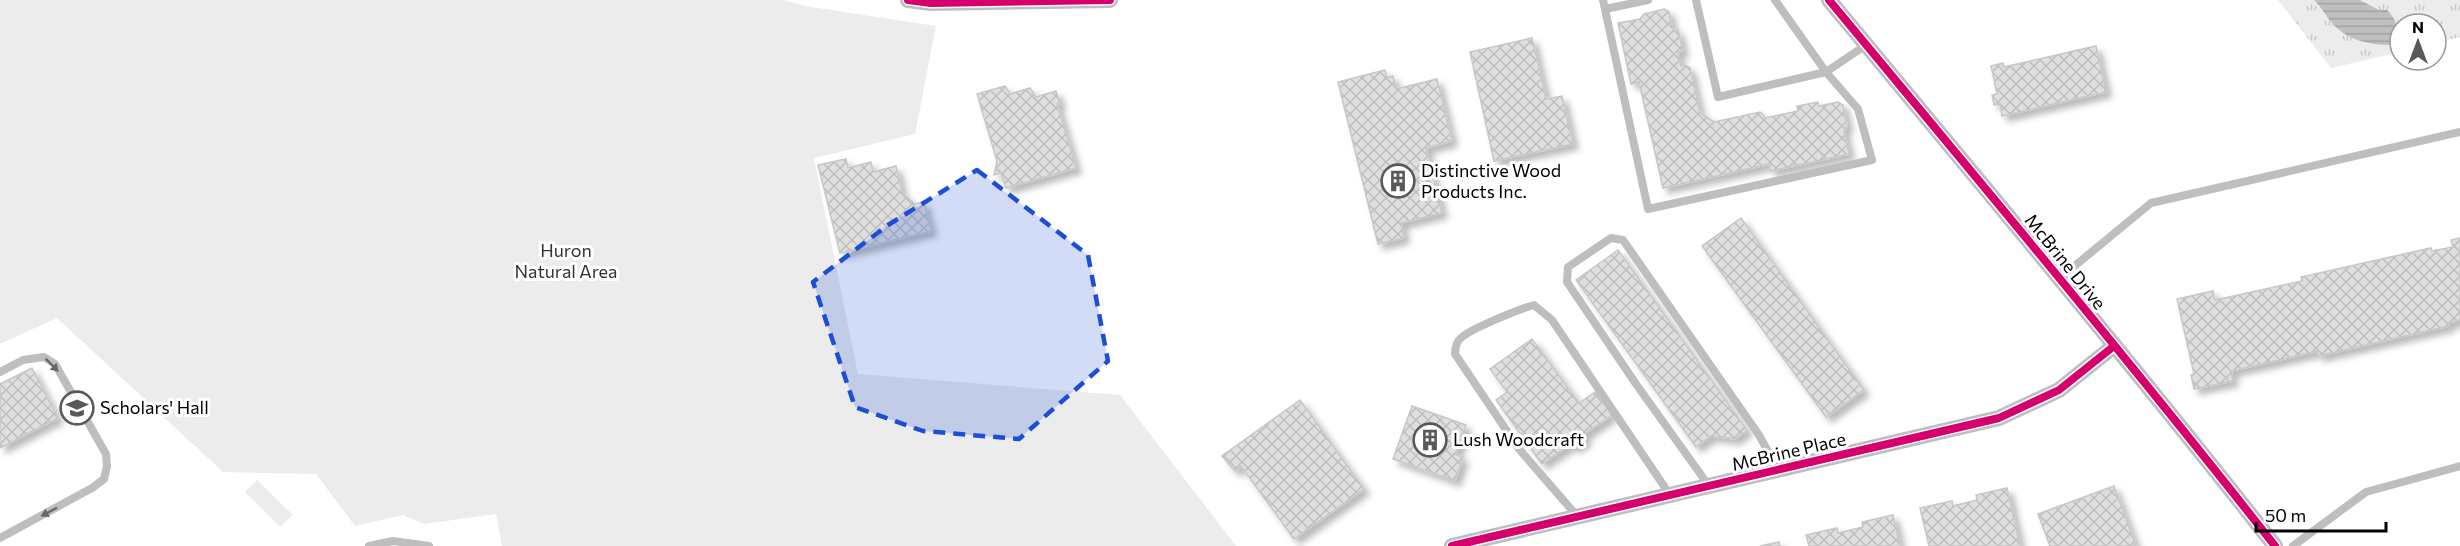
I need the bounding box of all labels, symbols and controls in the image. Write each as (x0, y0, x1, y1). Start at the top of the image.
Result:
north arrow (2388, 12, 2448, 72)
text: N (2412, 17, 2424, 36)
place label: Distinctive Wood Products Inc. (1421, 159, 1561, 202)
building icon: Distinctive Wood Products Inc. (1380, 163, 1416, 199)
street label: McBrine Drive (2021, 209, 2111, 313)
park label: Huron Natural Area (514, 239, 618, 282)
one-way arrow (45, 357, 59, 372)
school or university icon: Scholars' Hall (59, 390, 95, 426)
place label: Scholars' Hall (100, 396, 209, 418)
building icon: Lush Woodcraft (1412, 422, 1448, 458)
street label: McBrine Place (1730, 427, 1848, 475)
place label: Lush Woodcraft (1453, 428, 1584, 450)
scale bar (2256, 495, 2386, 533)
text: 50 m (2265, 504, 2306, 526)
one-way arrow (40, 507, 57, 517)

